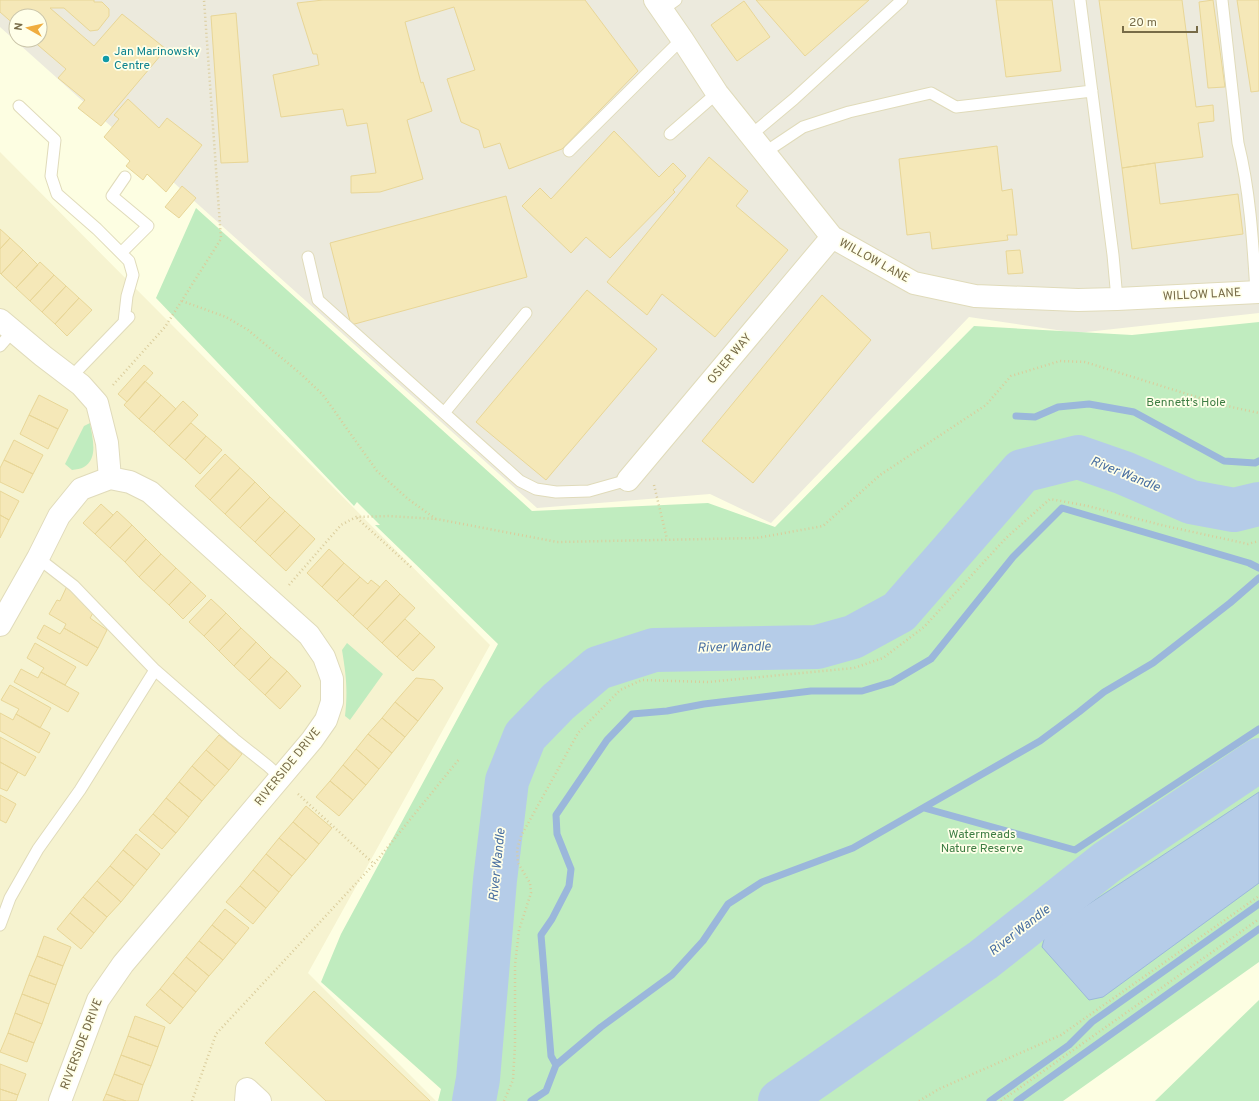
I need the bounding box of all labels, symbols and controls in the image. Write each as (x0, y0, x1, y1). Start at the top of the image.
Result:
north arrow (8, 8, 48, 48)
scale bar (1123, 8, 1197, 34)
text: 20 m (1129, 15, 1157, 31)
text: N (12, 22, 27, 32)
place label: Jan Marinowsky Centre (114, 44, 200, 74)
marker: Jan Marinowsky Centre (101, 54, 111, 64)
street label: WILLOW LANE (836, 235, 912, 287)
street label: WILLOW LANE (1163, 285, 1241, 305)
street label: OSIER WAY (704, 330, 756, 388)
park label: Bennett's Hole (1146, 395, 1226, 411)
water label: River Wandle (1088, 454, 1162, 496)
water label: River Wandle (697, 639, 771, 657)
street label: RIVERSIDE DRIVE (251, 724, 325, 810)
water label: River Wandle (486, 827, 510, 902)
park label: Watermeads Nature Reserve (941, 827, 1023, 857)
water label: River Wandle (986, 902, 1054, 960)
street label: RIVERSIDE DRIVE (57, 996, 107, 1092)

